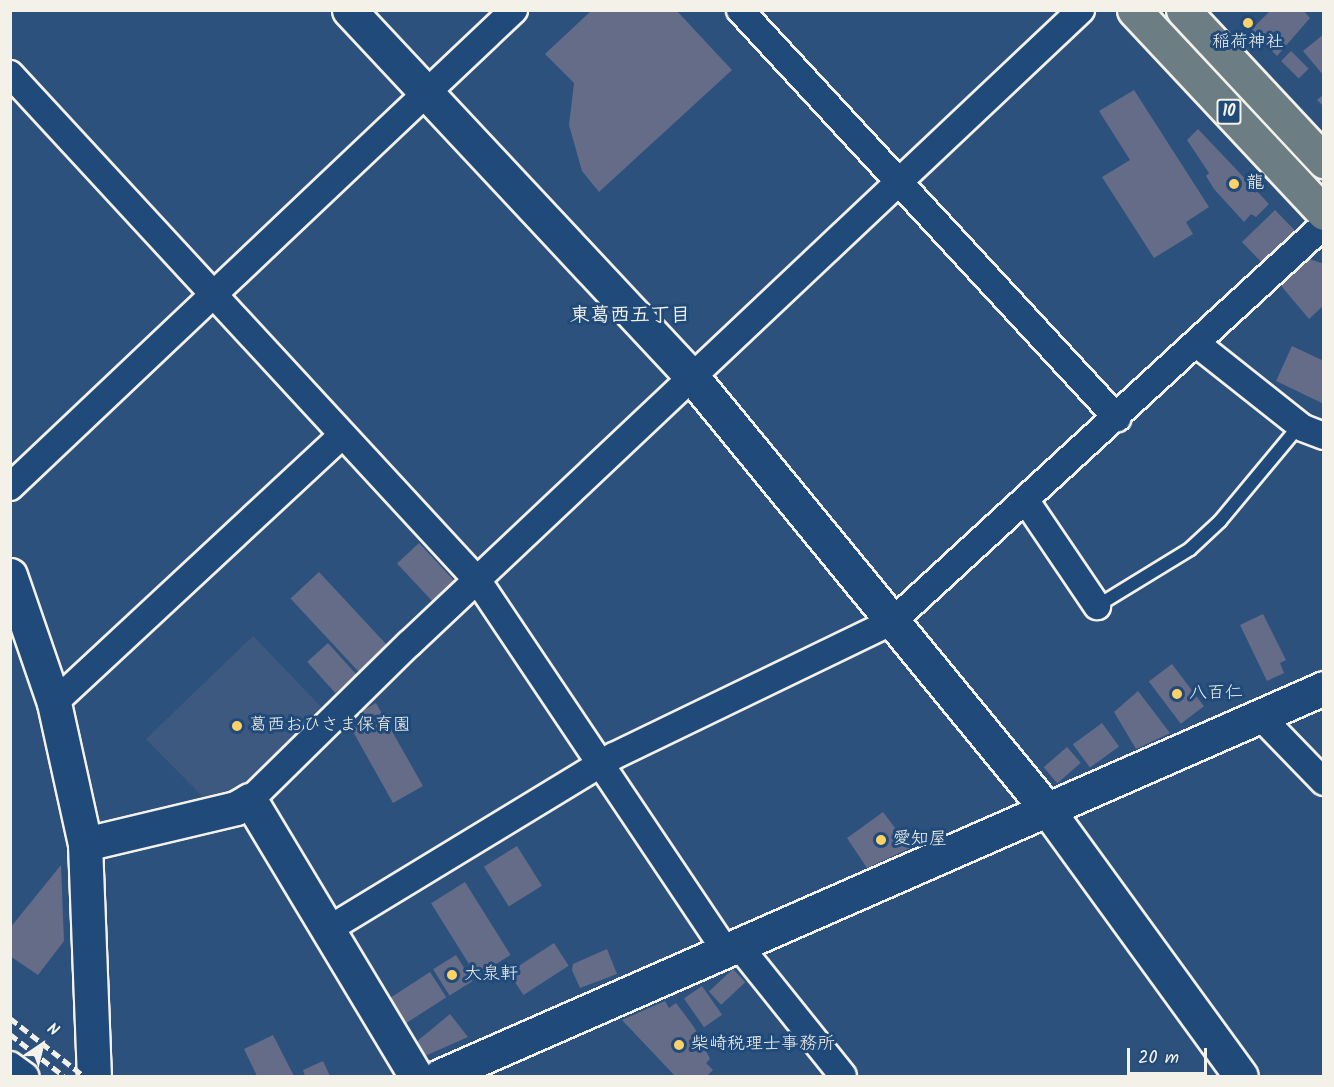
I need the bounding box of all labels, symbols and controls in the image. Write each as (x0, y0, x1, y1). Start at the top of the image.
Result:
marker: 稲荷神社 (1241, 16, 1255, 30)
place label: 稲荷神社 (1212, 32, 1284, 54)
road number: 10 (1216, 99, 1242, 125)
place label: 龍 (1246, 173, 1264, 195)
marker: 龍 (1227, 177, 1241, 191)
district label: 東葛西五丁目 (570, 304, 690, 328)
place label: 八百仁 (1189, 683, 1243, 705)
marker: 八百仁 (1170, 687, 1184, 701)
place label: 葛西おひさま保育園 (249, 715, 411, 737)
marker: 葛西おひさま保育園 (230, 719, 244, 733)
place label: 愛知屋 (893, 829, 947, 851)
marker: 愛知屋 (874, 833, 888, 847)
place label: 大泉軒 (464, 964, 518, 986)
marker: 大泉軒 (445, 968, 459, 982)
north arrow (12, 1015, 72, 1075)
text: N (41, 1017, 64, 1043)
place label: 柴崎税理士事務所 (691, 1034, 835, 1056)
scale bar (1130, 1036, 1210, 1074)
marker: 柴崎税理士事務所 (672, 1038, 686, 1052)
text: 20 m (1138, 1044, 1179, 1073)

